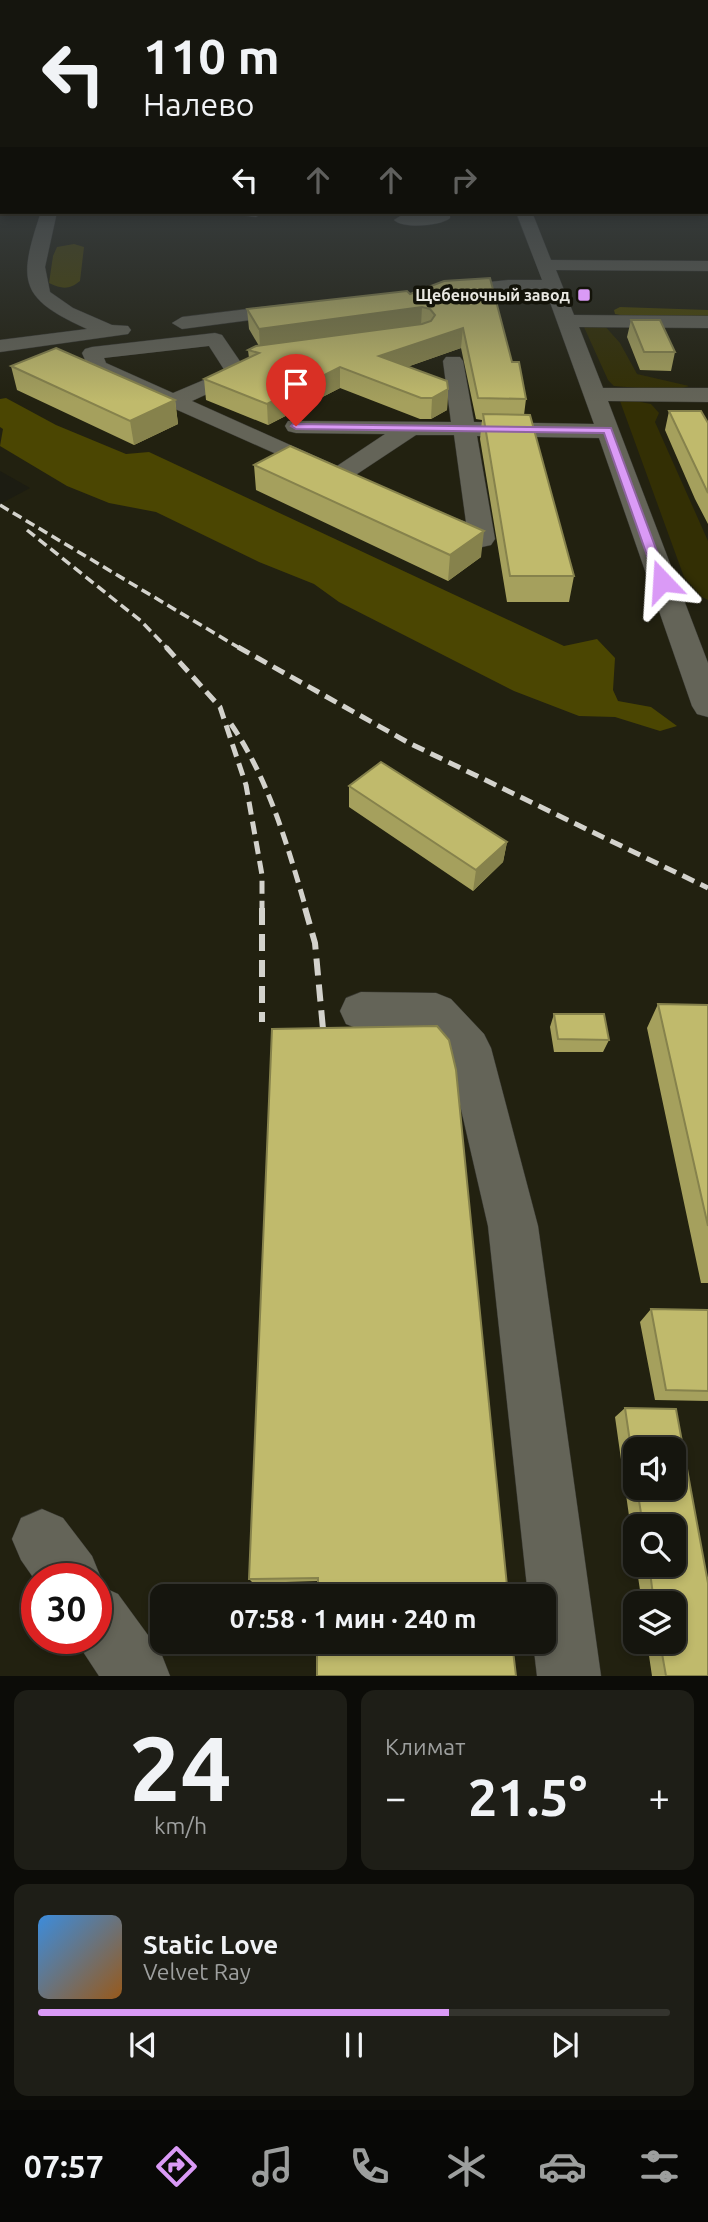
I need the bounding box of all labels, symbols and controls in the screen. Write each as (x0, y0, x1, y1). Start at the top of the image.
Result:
icon: left (28, 28, 119, 119)
text: 110 m (143, 28, 280, 83)
text: Налево (143, 86, 255, 122)
icon: left (226, 161, 264, 199)
icon: ahead (299, 161, 337, 199)
icon: ahead (372, 161, 410, 199)
icon: right (445, 161, 483, 199)
place label: Щебеночный завод (415, 286, 571, 304)
marker: Щебеночный завод (576, 287, 592, 303)
pin (266, 354, 326, 426)
icon: arrive (277, 365, 315, 403)
position arrow (625, 544, 699, 618)
map controls (623, 1437, 686, 1654)
button: sound (623, 1437, 686, 1500)
button: search (623, 1514, 686, 1577)
speed limit sign: 30 (21, 1563, 112, 1654)
button: layers (623, 1591, 686, 1654)
text: 07:58 · 1 мин · 240 m (230, 1604, 476, 1633)
text: 24 (129, 1716, 232, 1818)
text: Климат (385, 1734, 465, 1759)
text: 21.5° (468, 1768, 587, 1826)
text: − (385, 1776, 406, 1818)
text: + (649, 1776, 670, 1818)
text: km/h (154, 1813, 207, 1838)
text: Static Love (143, 1930, 278, 1959)
text: Velvet Ray (143, 1959, 251, 1984)
icon: previous (124, 2026, 162, 2064)
icon: pause (335, 2026, 373, 2064)
icon: next (546, 2026, 584, 2064)
icon: directions (152, 2142, 201, 2191)
icon: music (248, 2142, 297, 2191)
icon: phone (345, 2142, 394, 2191)
icon: climate (442, 2142, 491, 2191)
icon: car (538, 2142, 587, 2191)
icon: filters (635, 2142, 684, 2191)
text: 07:57 (24, 2148, 104, 2184)

